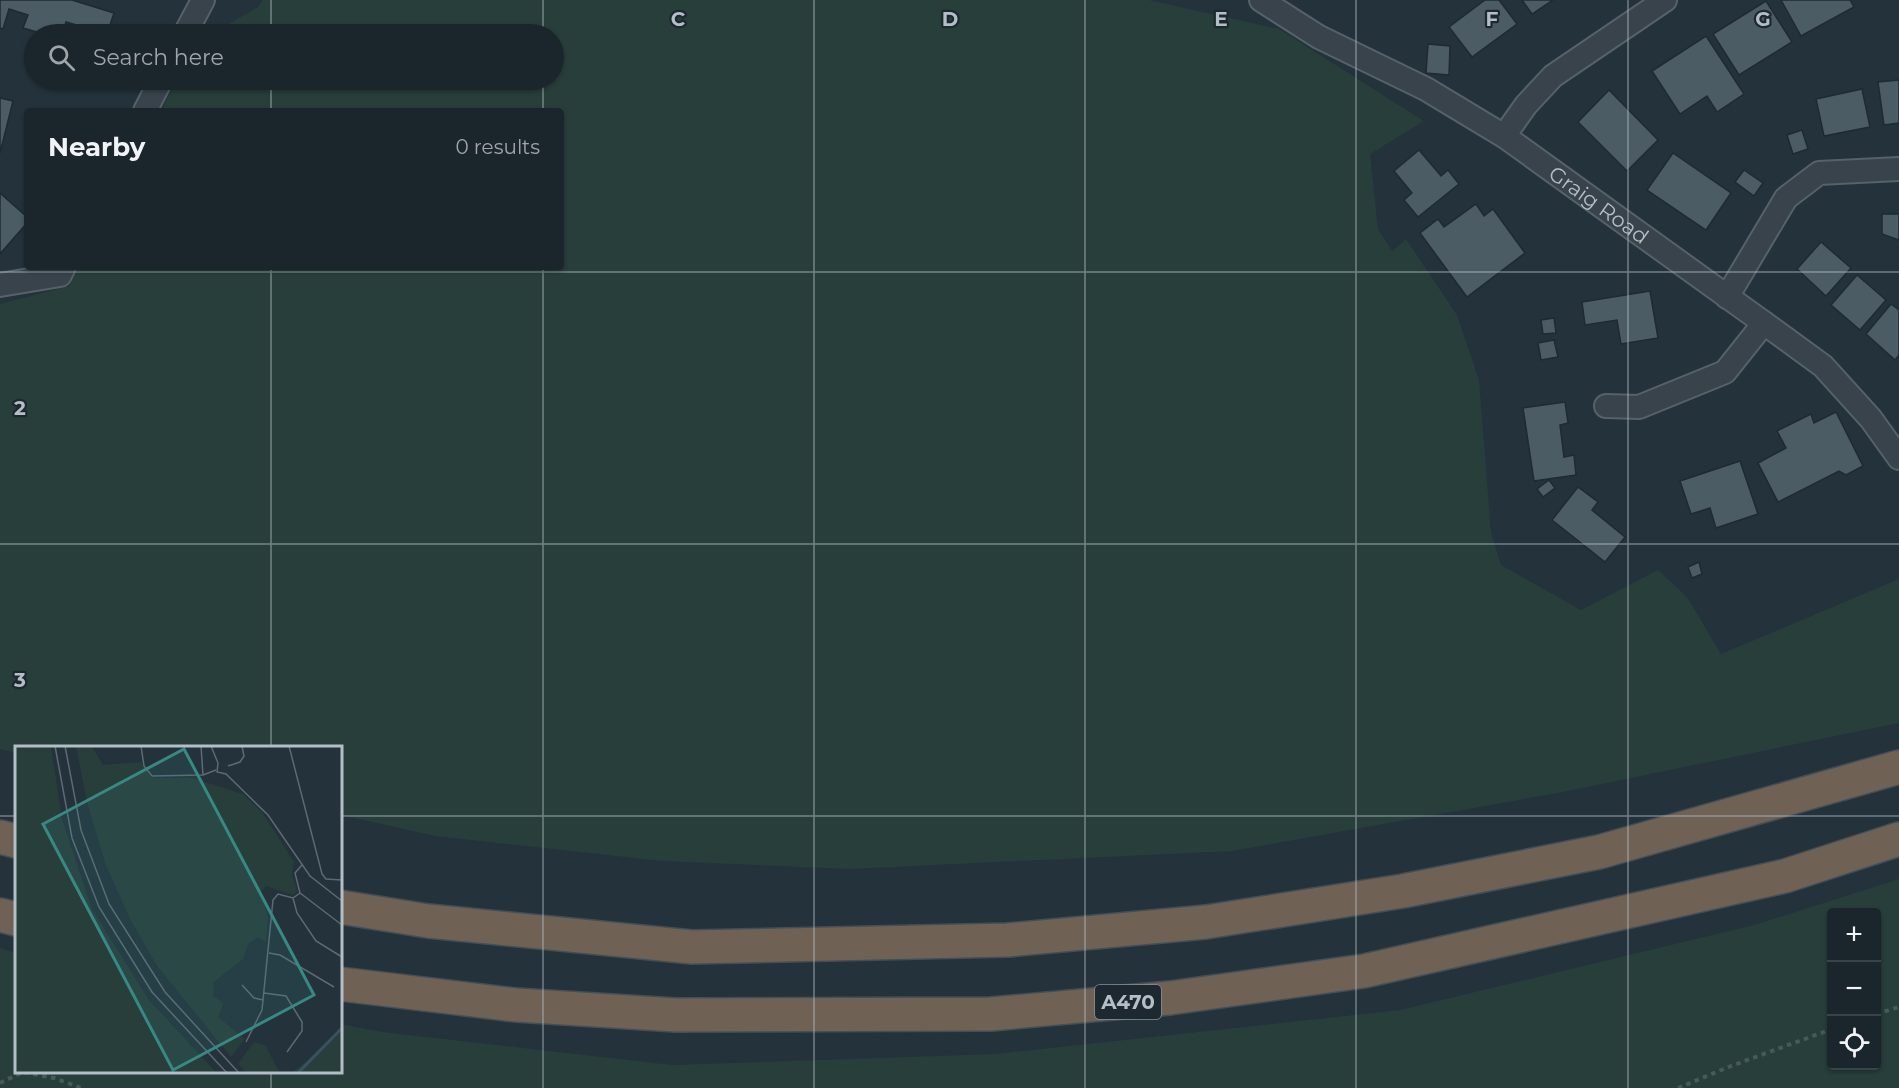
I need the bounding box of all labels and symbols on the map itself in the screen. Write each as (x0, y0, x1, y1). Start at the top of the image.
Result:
text: C (671, 7, 686, 31)
text: D (942, 7, 958, 31)
text: E (1214, 7, 1228, 31)
text: F (1486, 7, 1499, 31)
text: G (1755, 7, 1771, 31)
street label: Graig Road (1544, 160, 1654, 249)
text: 2 (14, 396, 26, 420)
text: 3 (13, 668, 26, 692)
inset map (15, 746, 342, 1073)
road number: A470 (1095, 985, 1161, 1019)

